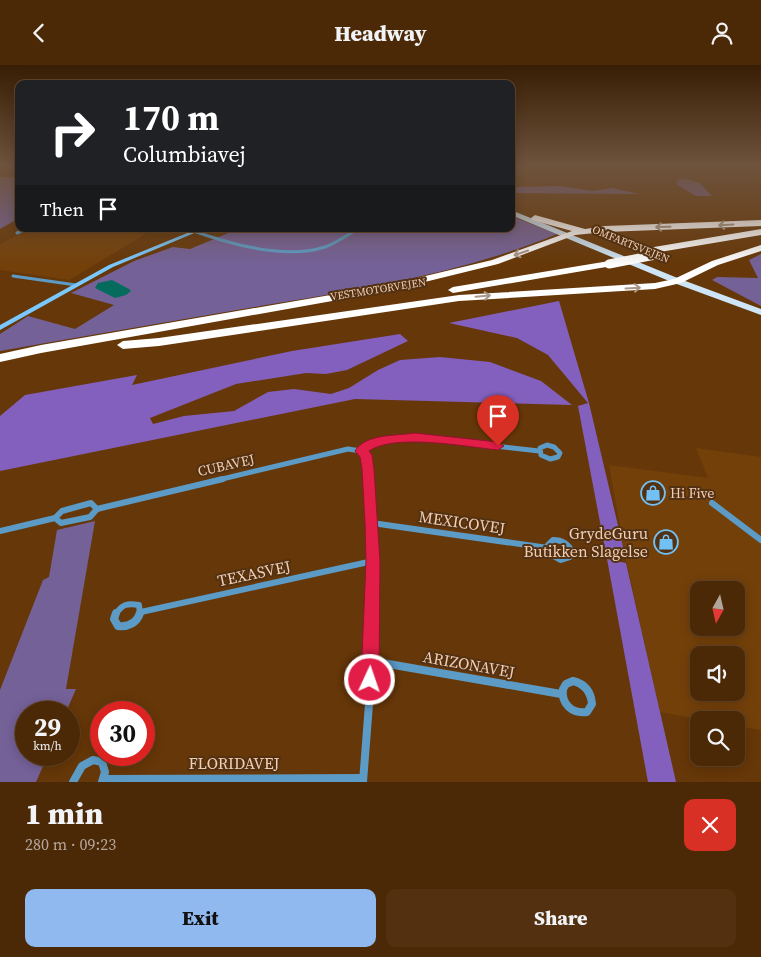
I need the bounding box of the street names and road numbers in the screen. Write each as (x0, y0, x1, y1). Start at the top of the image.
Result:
street label: OMFARTSVEJEN (590, 222, 672, 267)
street label: VESTMOTORVEJEN (329, 275, 427, 304)
street label: CUBAVEJ (196, 449, 256, 481)
street label: MEXICOVEJ (417, 505, 507, 539)
street label: TEXASVEJ (215, 554, 293, 591)
street label: ARIZONAVEJ (421, 645, 517, 683)
street label: FLORIDAVEJ (188, 752, 280, 774)

